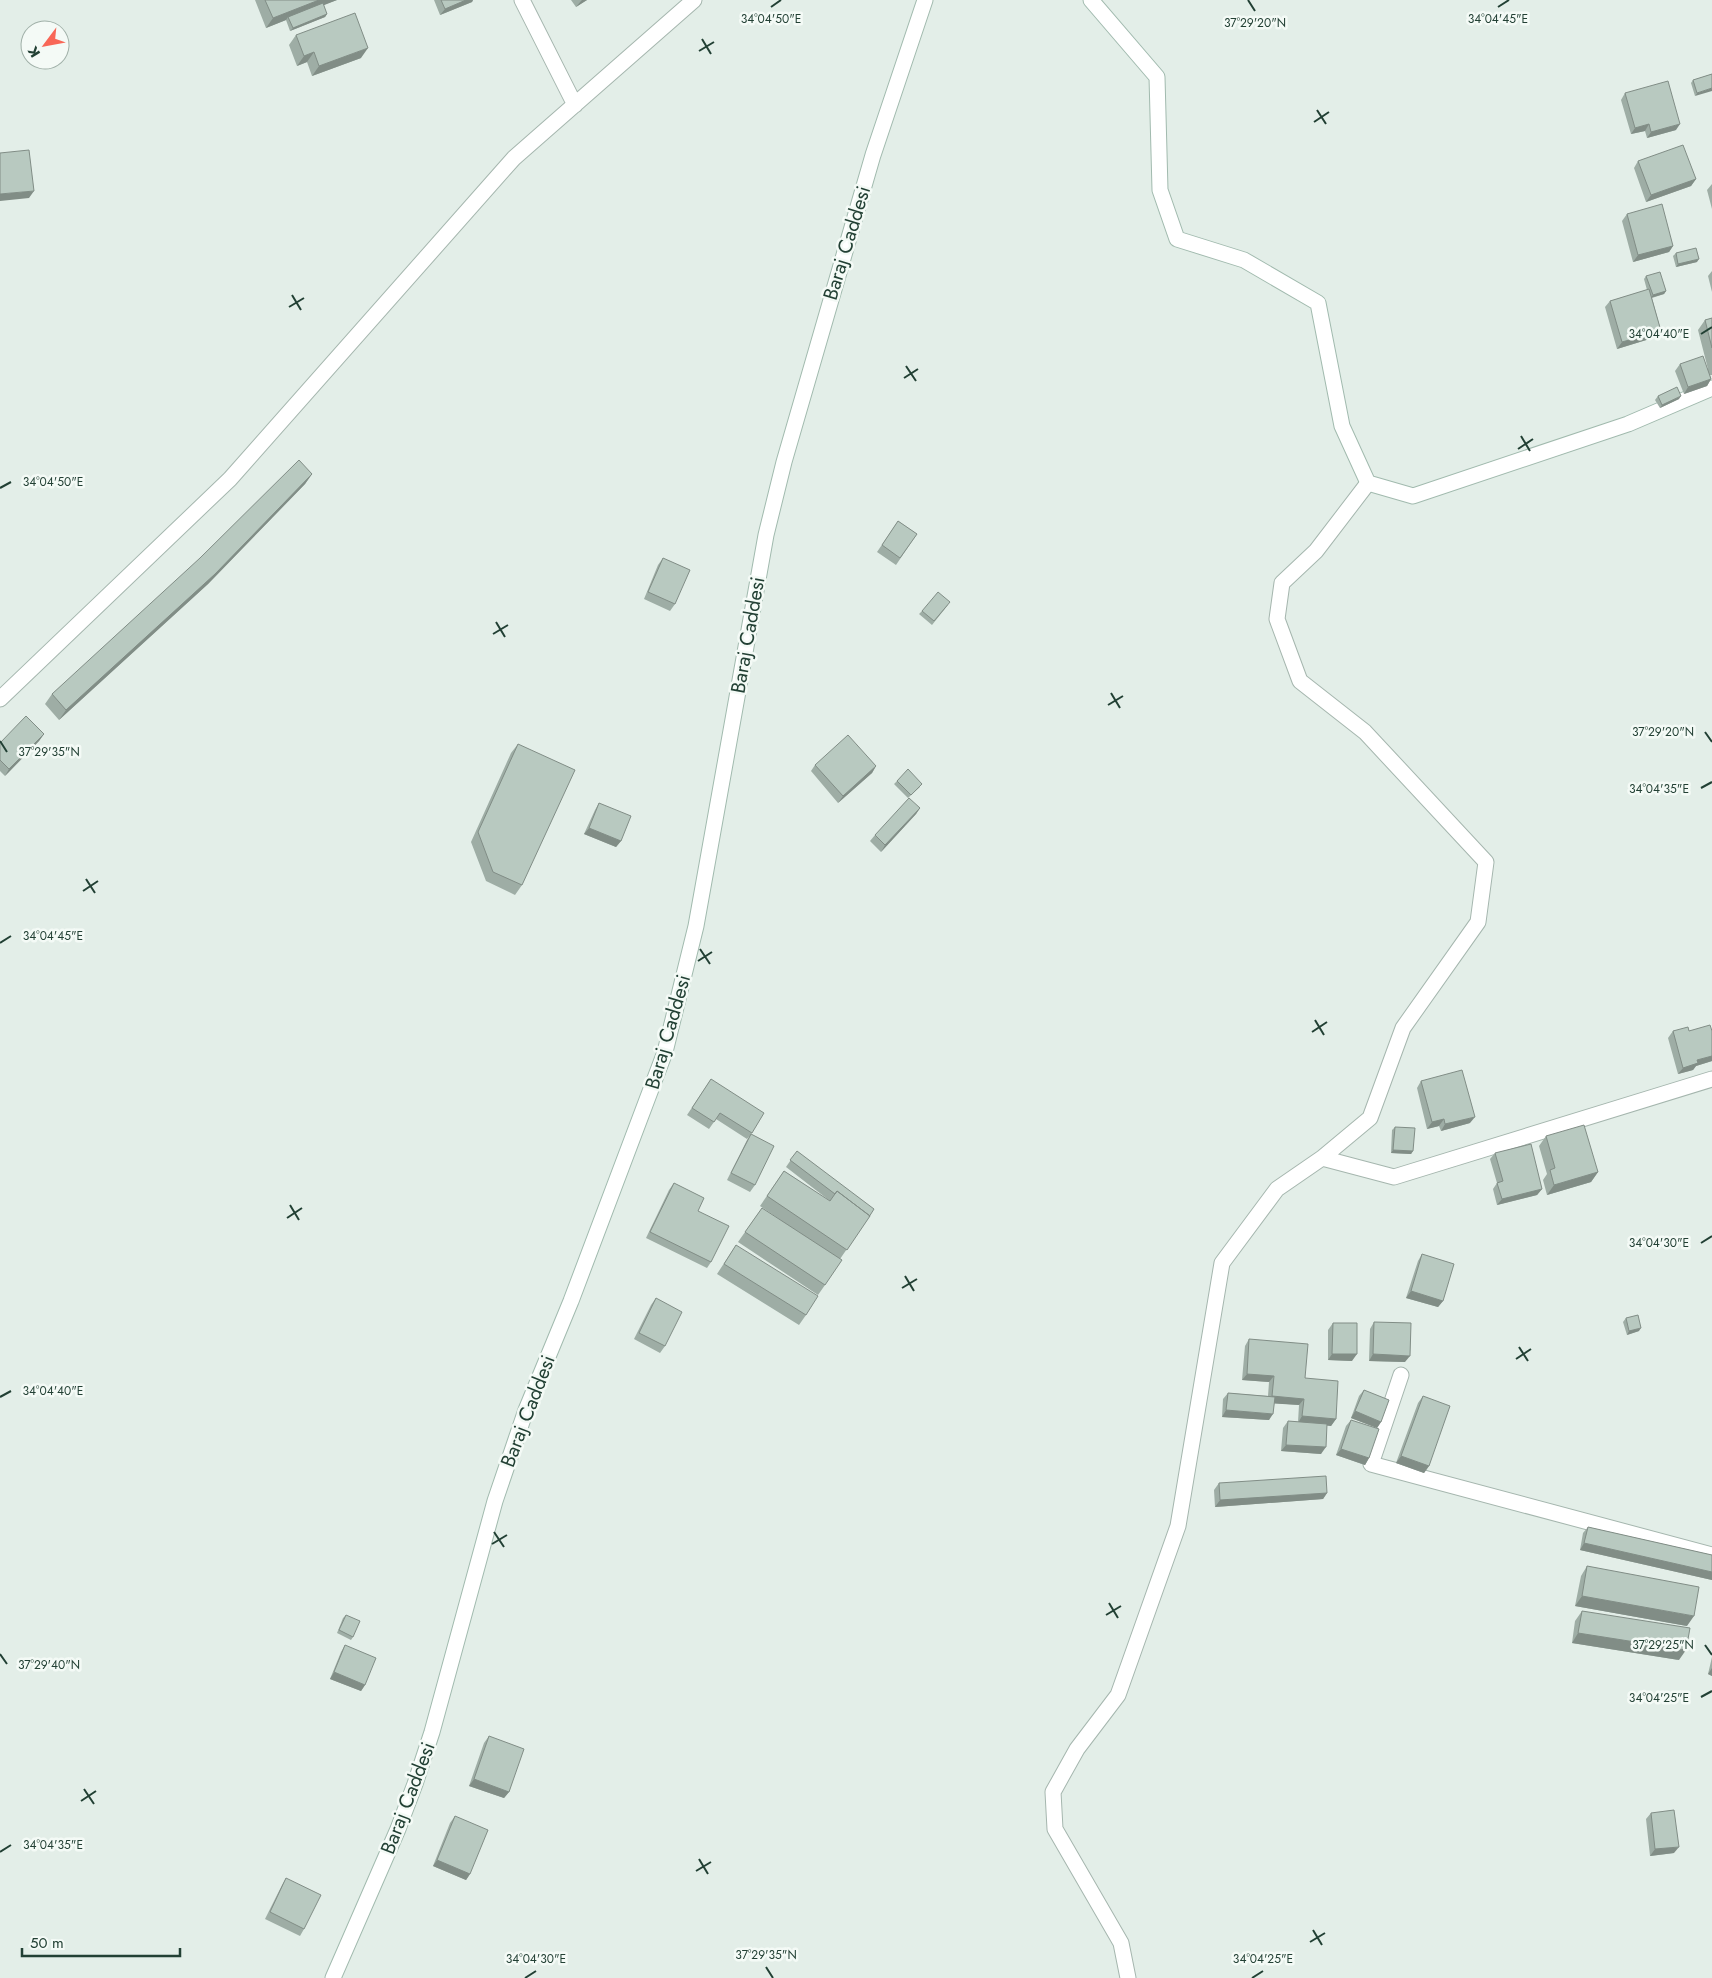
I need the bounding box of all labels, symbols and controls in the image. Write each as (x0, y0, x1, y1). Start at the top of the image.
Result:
text: 34°04'50"E (741, 10, 801, 28)
text: 34°04'45"E (1468, 10, 1528, 28)
text: 37°29'20"N (1224, 14, 1286, 32)
north arrow (20, 20, 70, 70)
text: K (23, 42, 45, 61)
street label: Baraj Caddesi (816, 182, 878, 304)
text: 34°04'40"E (1629, 325, 1689, 343)
text: 34°04'50"E (23, 473, 83, 491)
street label: Baraj Caddesi (723, 574, 773, 696)
text: 37°29'20"N (1632, 723, 1694, 741)
text: 37°29'35"N (18, 743, 80, 761)
text: 34°04'35"E (1629, 780, 1689, 798)
text: 34°04'45"E (23, 927, 83, 945)
street label: Baraj Caddesi (638, 971, 698, 1093)
text: 34°04'30"E (1629, 1234, 1689, 1252)
street label: Baraj Caddesi (493, 1351, 563, 1471)
text: 34°04'40"E (23, 1382, 83, 1400)
text: 37°29'25"N (1632, 1636, 1694, 1654)
text: 37°29'40"N (18, 1656, 80, 1674)
text: 34°04'25"E (1629, 1689, 1689, 1707)
street label: Baraj Caddesi (373, 1738, 443, 1858)
text: 34°04'35"E (23, 1836, 83, 1854)
scale bar (22, 1926, 180, 1958)
text: 50 m (30, 1932, 64, 1954)
text: 37°29'35"N (735, 1946, 797, 1964)
text: 34°04'30"E (506, 1950, 566, 1968)
text: 34°04'25"E (1233, 1950, 1293, 1968)

